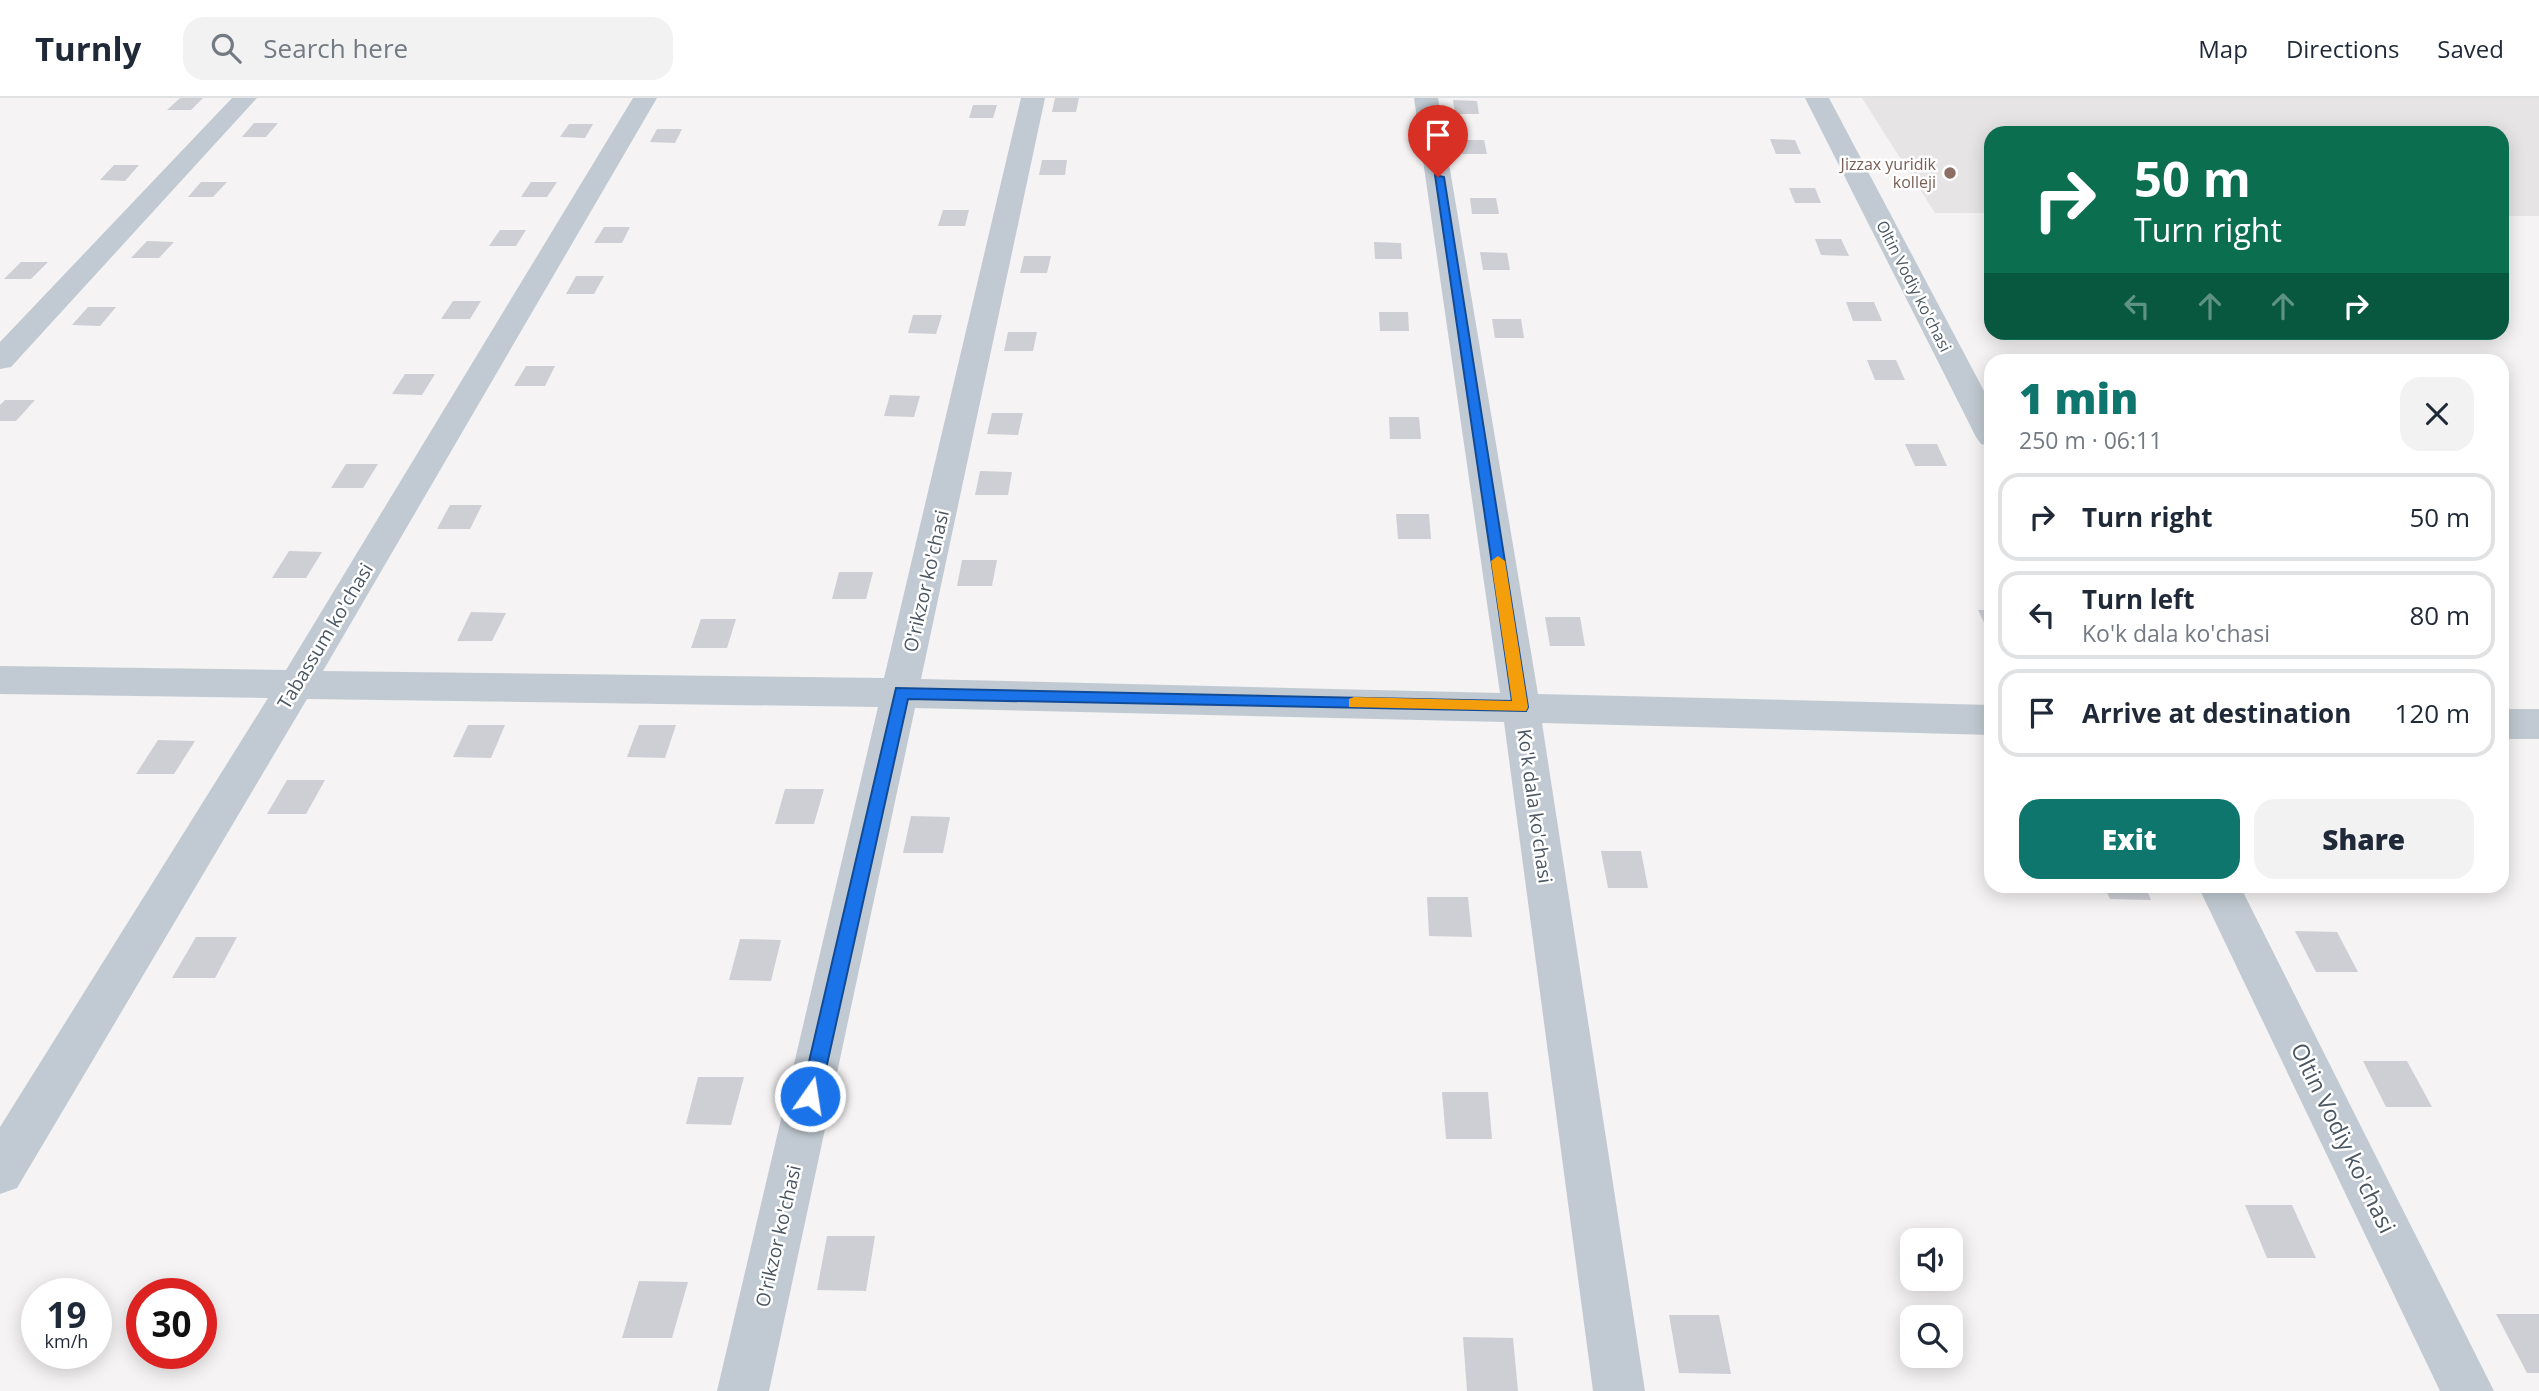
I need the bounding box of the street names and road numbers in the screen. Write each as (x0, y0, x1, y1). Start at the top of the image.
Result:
street label: Oltin Vodiy ko'chasi (1871, 216, 1957, 356)
street label: O'rikzor ko'chasi (897, 507, 955, 655)
street label: Tabassum ko'chasi (271, 558, 379, 714)
street label: Ko'k dala ko'chasi (1511, 727, 1559, 885)
street label: Oltin Vodiy ko'chasi (2284, 1037, 2404, 1238)
street label: O'rikzor ko'chasi (749, 1162, 807, 1310)

